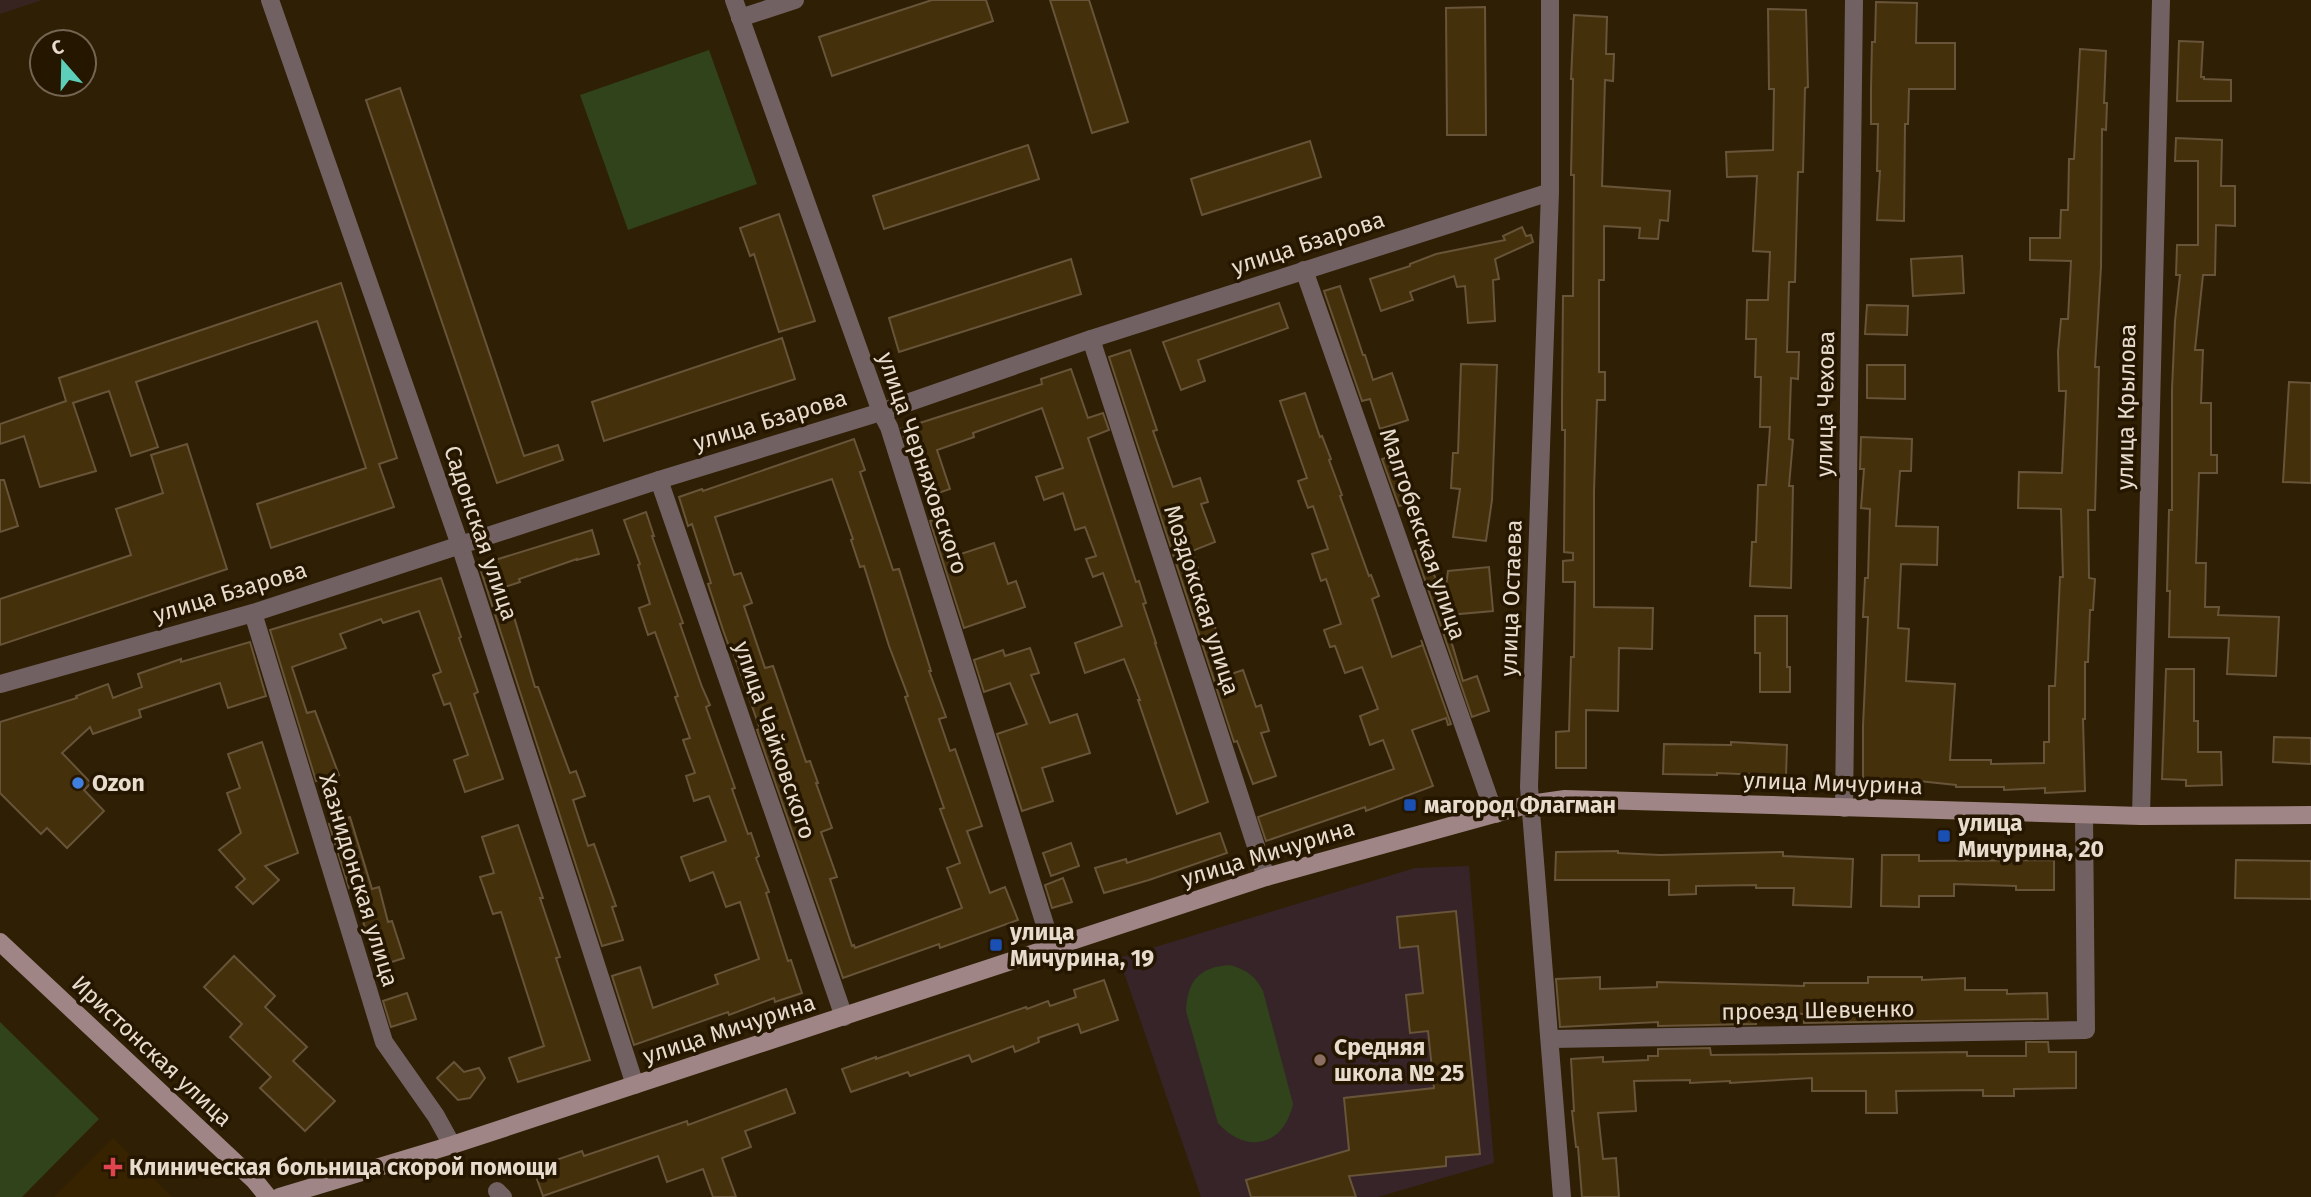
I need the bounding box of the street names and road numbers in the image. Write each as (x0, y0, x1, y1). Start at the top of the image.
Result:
street label: улица Бзарова (1228, 205, 1388, 281)
street label: улица Крылова (2111, 324, 2141, 490)
street label: улица Чехова (1810, 331, 1840, 477)
street label: улица Черняховского (872, 348, 974, 578)
street label: улица Бзарова (690, 383, 850, 457)
street label: Малгобекская улица (1374, 425, 1472, 643)
street label: Садонская улица (438, 442, 524, 624)
street label: Моздокская улица (1158, 502, 1246, 698)
street label: улица Остаева (1494, 519, 1528, 677)
street label: улица Бзарова (150, 555, 310, 629)
street label: улица Чайковского (728, 637, 822, 843)
street label: улица Мичурина (1743, 766, 1923, 800)
street label: Хазнидонская улица (313, 770, 405, 990)
street label: улица Мичурина (1178, 813, 1358, 893)
street label: Иристонская улица (66, 969, 238, 1133)
street label: улица Мичурина (639, 988, 819, 1070)
street label: проезд Шевченко (1721, 994, 1915, 1026)

